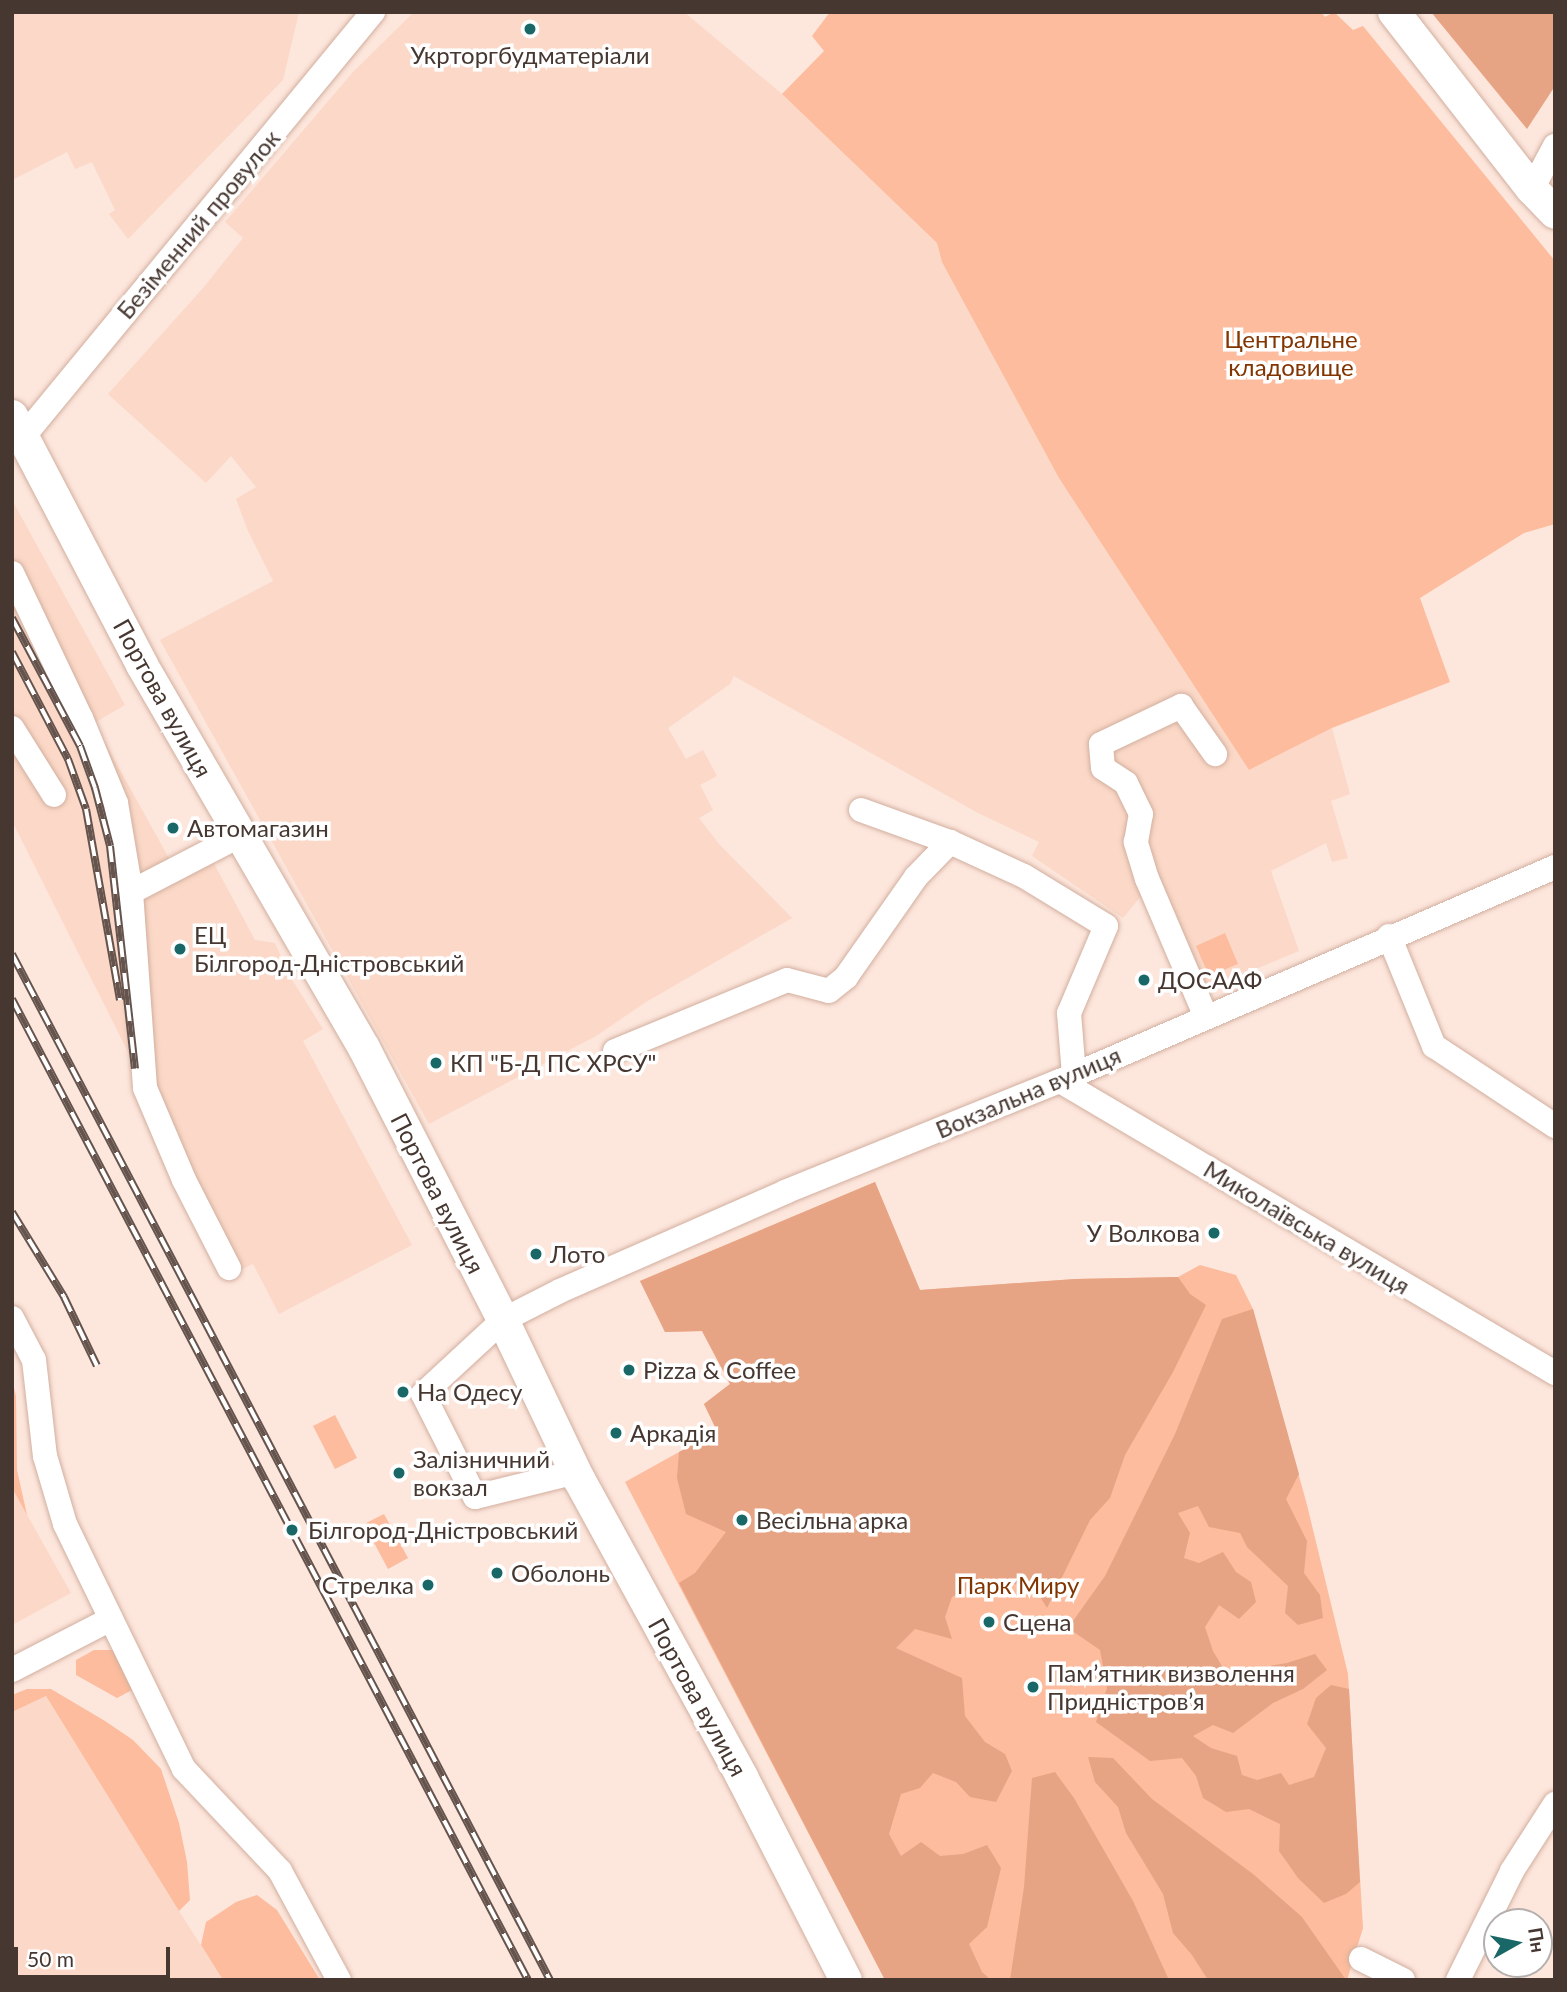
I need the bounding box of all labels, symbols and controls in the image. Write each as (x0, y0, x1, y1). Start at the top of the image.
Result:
marker: Укрторгбудматеріали (522, 21, 538, 37)
place label: Укрторгбудматеріали (410, 41, 650, 69)
street label: Безіменний провулок (111, 124, 285, 324)
park label: Центральне кладовище (1224, 325, 1358, 381)
street label: Портова вулиця (108, 614, 218, 782)
place label: Автомагазин (187, 814, 329, 842)
marker: Автомагазин (165, 820, 181, 836)
place label: ЕЦ Білгород-Дністровський (194, 921, 464, 977)
marker: ЕЦ Білгород-Дністровський (172, 941, 188, 957)
place label: ДОСААФ (1158, 966, 1262, 994)
marker: ДОСААФ (1136, 972, 1152, 988)
street label: Вокзальна вулиця (931, 1040, 1125, 1144)
place label: КП "Б-Д ПС ХРСУ" (450, 1049, 656, 1077)
marker: КП "Б-Д ПС ХРСУ" (428, 1055, 444, 1071)
street label: Портова вулиця (385, 1108, 491, 1278)
street label: Миколаївська вулиця (1199, 1154, 1415, 1300)
place label: У Волкова (1087, 1219, 1200, 1247)
marker: У Волкова (1206, 1225, 1222, 1241)
place label: Лото (550, 1240, 605, 1268)
marker: Лото (528, 1246, 544, 1262)
place label: Pizza & Coffee (643, 1356, 796, 1384)
marker: Pizza & Coffee (621, 1362, 637, 1378)
place label: На Одесу (417, 1378, 522, 1406)
marker: На Одесу (395, 1384, 411, 1400)
place label: Аркадія (630, 1419, 716, 1447)
marker: Аркадія (608, 1425, 624, 1441)
place label: Залізничний вокзал (413, 1445, 550, 1501)
marker: Залізничний вокзал (391, 1465, 407, 1481)
place label: Весільна арка (756, 1506, 908, 1534)
marker: Весільна арка (734, 1512, 750, 1528)
place label: Білгород-Дністровський (308, 1516, 578, 1544)
marker: Білгород-Дністровський (282, 1520, 302, 1540)
place label: Оболонь (511, 1559, 610, 1587)
marker: Оболонь (489, 1565, 505, 1581)
place label: Стрелка (322, 1571, 414, 1599)
park label: Парк Миру (957, 1571, 1079, 1599)
marker: Стрелка (420, 1577, 436, 1593)
place label: Сцена (1003, 1608, 1071, 1636)
street label: Портова вулиця (643, 1613, 753, 1781)
marker: Сцена (981, 1614, 997, 1630)
place label: Пам’ятник визволення Придністров’я (1047, 1659, 1295, 1715)
marker: Пам’ятник визволення Придністров’я (1025, 1679, 1041, 1695)
north arrow (1483, 1908, 1553, 1978)
text: Пн (1524, 1926, 1551, 1954)
scale bar (18, 1932, 173, 1976)
text: 50 m (27, 1946, 74, 1971)

